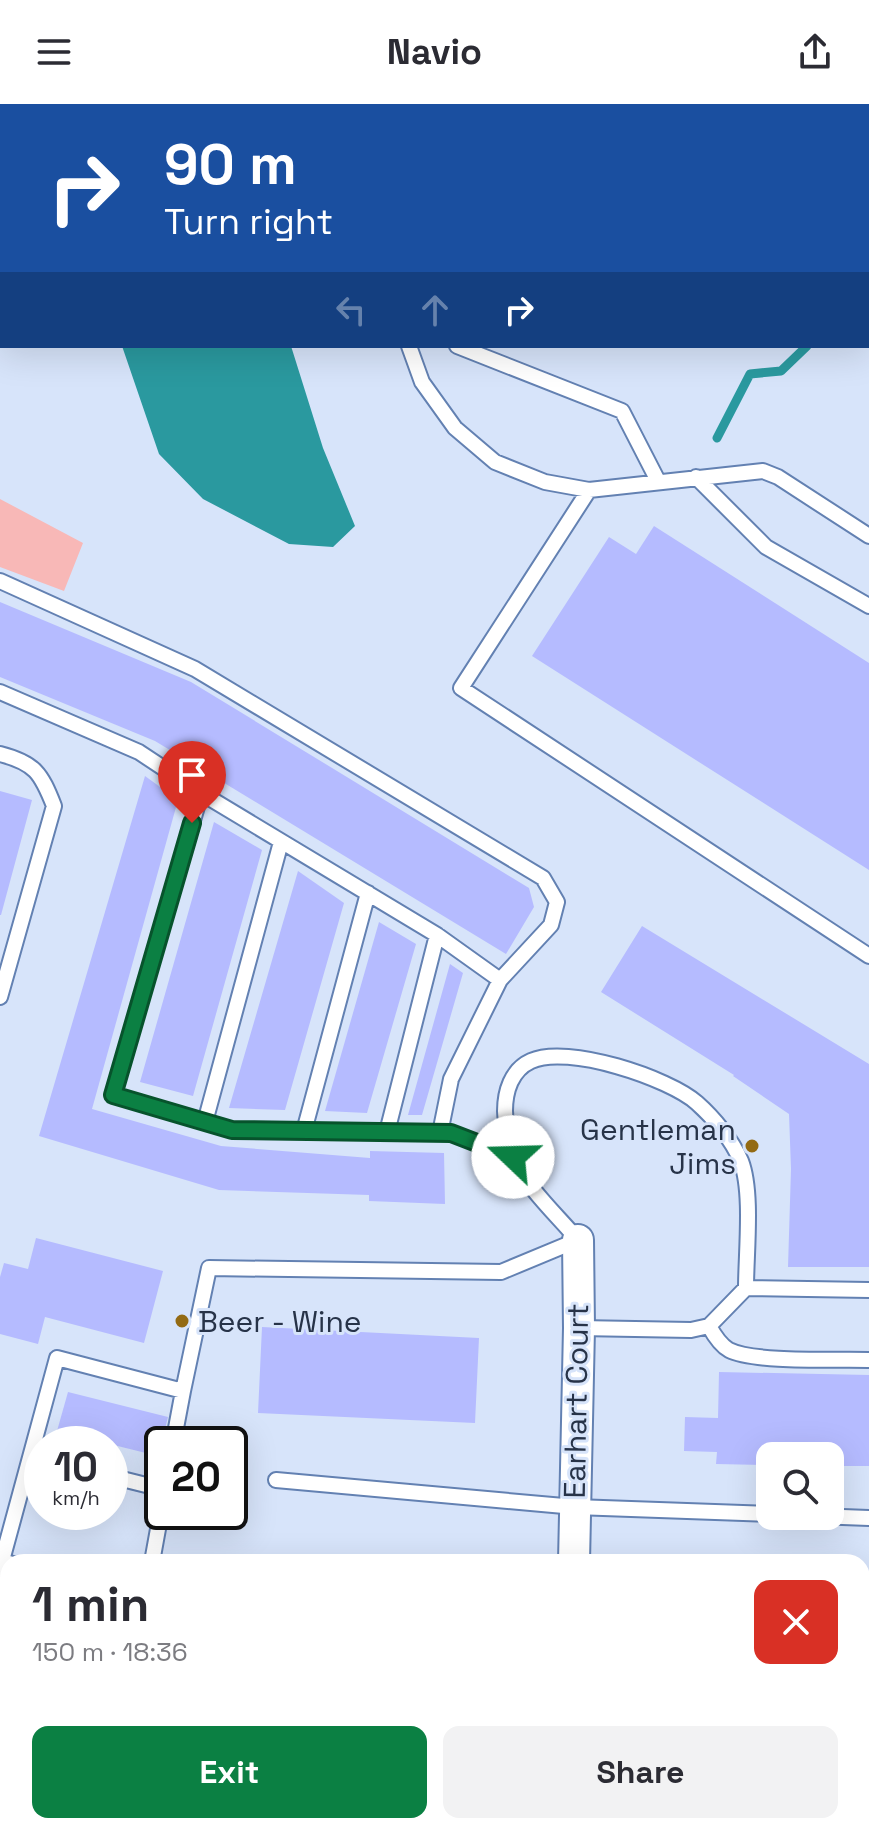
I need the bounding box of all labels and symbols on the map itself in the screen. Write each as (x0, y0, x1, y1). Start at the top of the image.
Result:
pin (158, 741, 226, 823)
place label: Gentleman Jims (580, 1110, 736, 1183)
position arrow (471, 1115, 555, 1199)
marker: Gentleman Jims (743, 1137, 761, 1155)
place label: Beer - Wine (198, 1302, 362, 1341)
street label: Earhart Court (555, 1303, 597, 1499)
marker: Beer - Wine (173, 1312, 191, 1330)
speed limit sign: 20 (144, 1426, 248, 1530)

